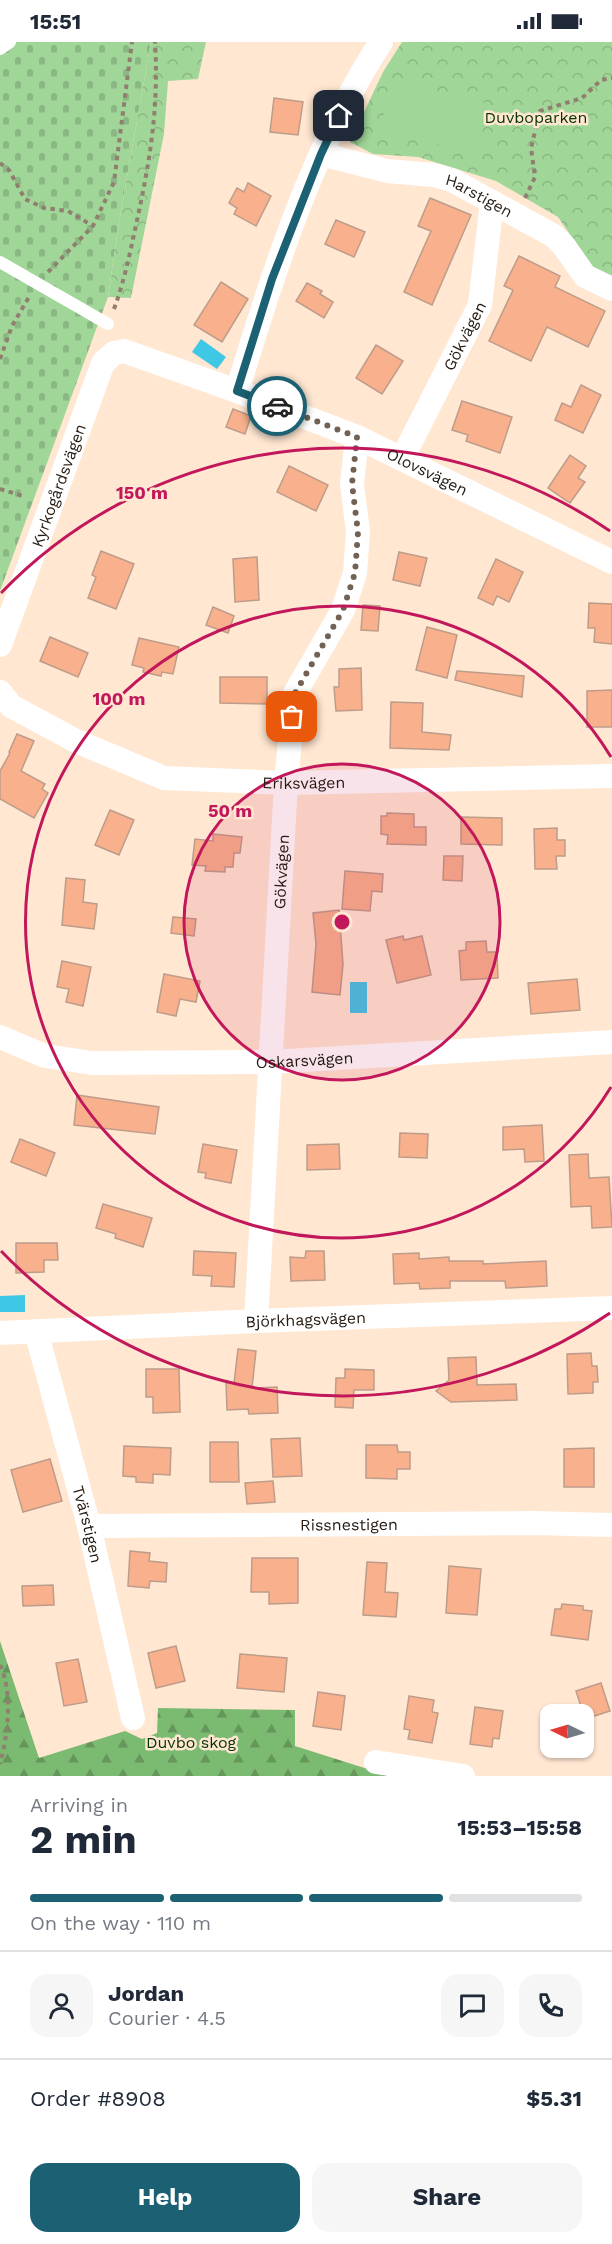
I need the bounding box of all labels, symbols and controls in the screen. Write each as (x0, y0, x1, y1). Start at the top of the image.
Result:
text: 15:51 (30, 9, 81, 34)
pin (313, 90, 364, 141)
icon: home (322, 99, 355, 132)
park label: Duvboparken (485, 108, 587, 127)
street label: Harstigen (444, 169, 516, 221)
street label: Gökvägen (439, 298, 490, 374)
courier (247, 376, 307, 436)
icon: car (261, 390, 294, 423)
street label: Kyrkogårdsvägen (27, 421, 90, 550)
street label: Olovsvägen (384, 444, 471, 499)
text: 150 m (116, 482, 168, 503)
text: 100 m (92, 688, 146, 709)
pin (266, 691, 317, 742)
icon: bag (275, 700, 308, 733)
street label: Eriksvägen (262, 772, 345, 793)
text: 50 m (208, 800, 252, 821)
street label: Gökvägen (269, 834, 293, 910)
centre of rings (332, 912, 352, 932)
street label: Oskarsvägen (256, 1048, 354, 1072)
street label: Björkhagsvägen (245, 1307, 366, 1331)
street label: Tvärstigen (69, 1483, 107, 1565)
street label: Rissnestigen (300, 1514, 398, 1534)
north arrow (540, 1704, 594, 1758)
map controls (540, 1704, 594, 1758)
park label: Duvbo skog (146, 1733, 237, 1752)
text: Arriving in (30, 1793, 128, 1817)
text: 15:53–15:58 (457, 1815, 582, 1840)
text: 2 min (30, 1817, 137, 1862)
text: On the way · 110 m (30, 1911, 211, 1935)
button: person (30, 1974, 93, 2037)
button: chat (441, 1974, 504, 2037)
button: phone (519, 1974, 582, 2037)
text: Jordan (108, 1981, 184, 2006)
text: Courier · 4.5 (108, 2006, 226, 2030)
text: Order #8908 (30, 2086, 166, 2111)
text: $5.31 (526, 2086, 582, 2111)
button: Help (30, 2163, 300, 2232)
button: Share (312, 2163, 582, 2232)

